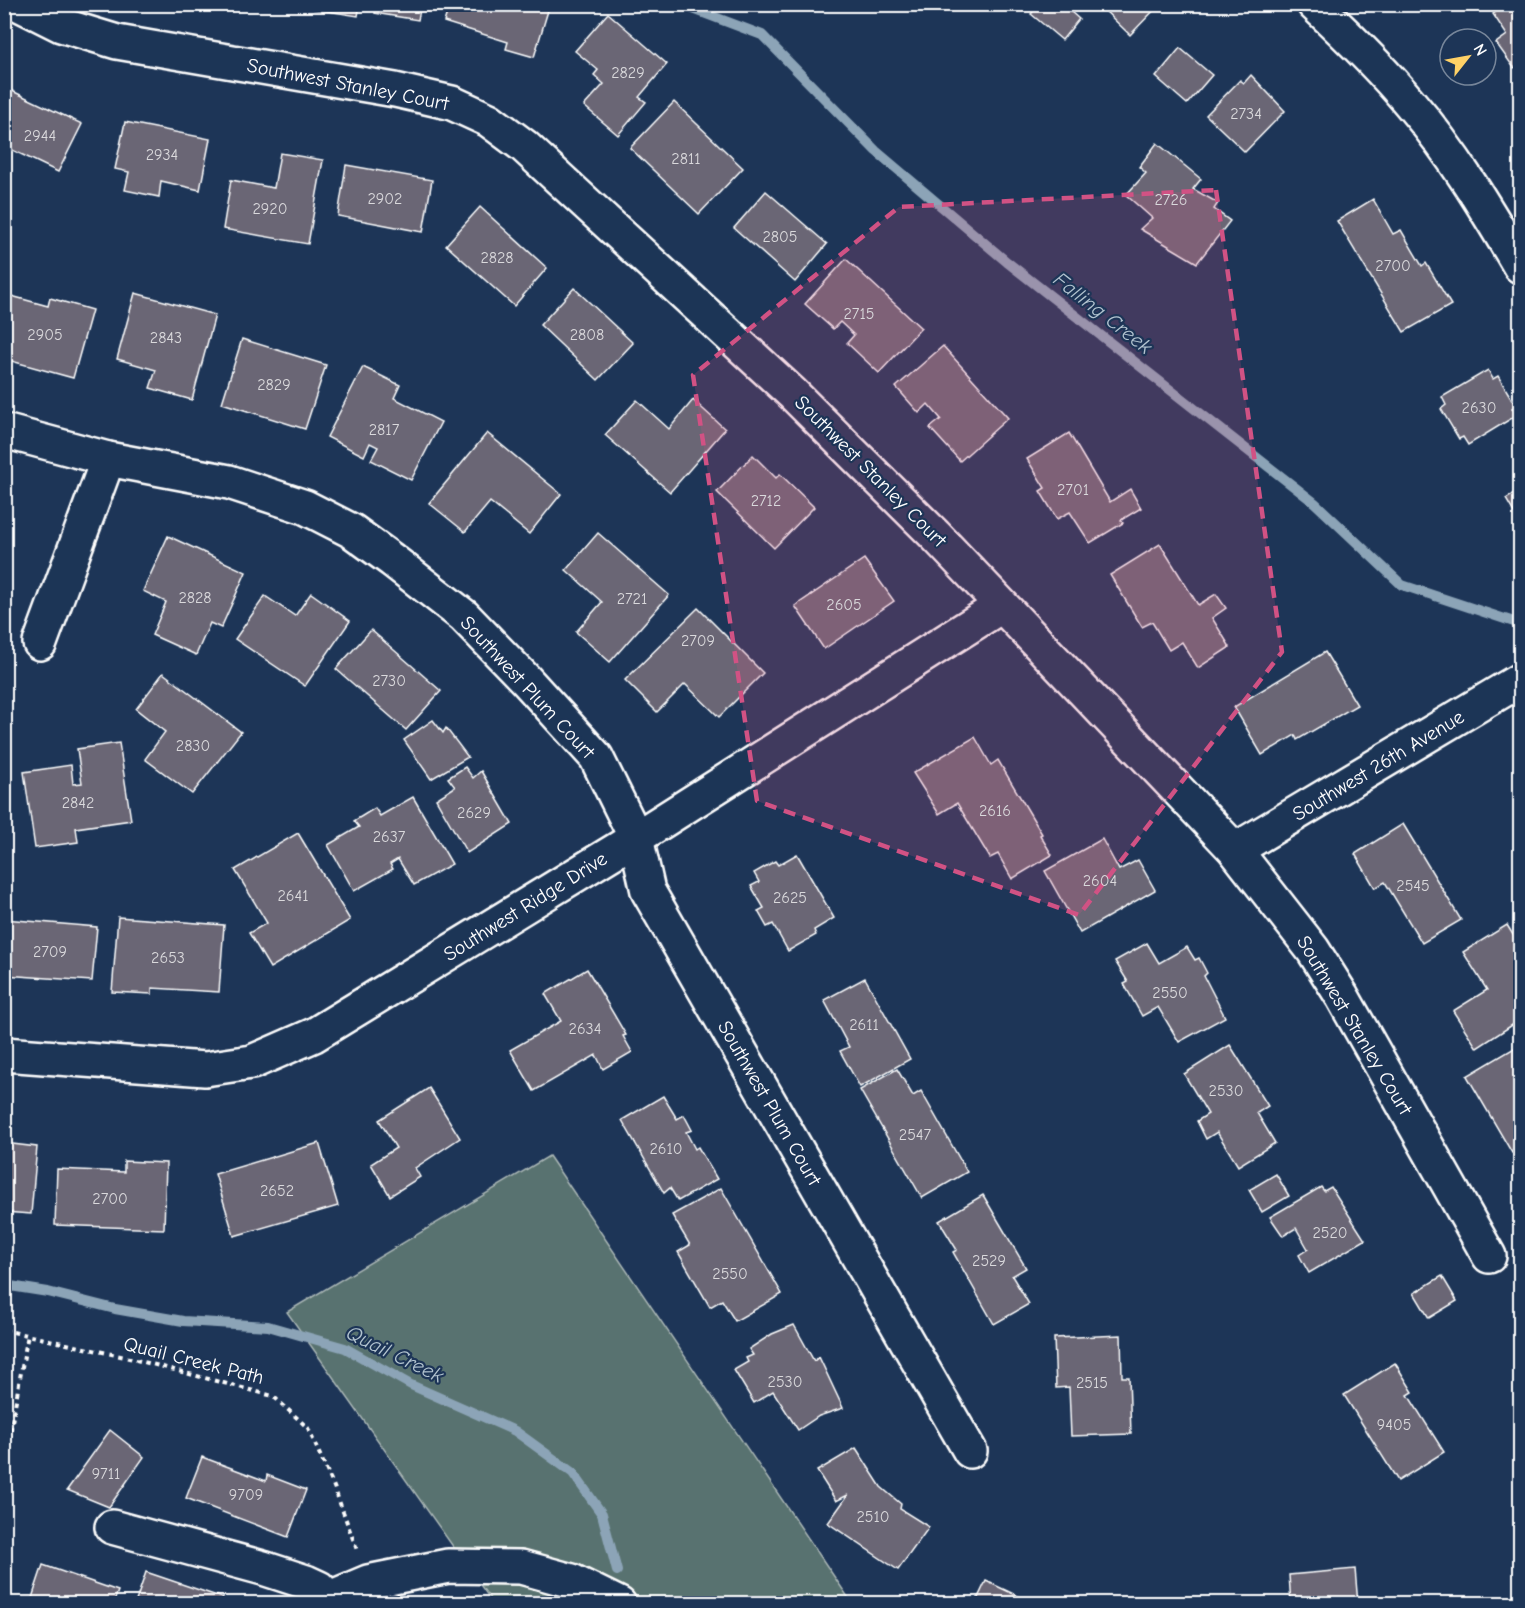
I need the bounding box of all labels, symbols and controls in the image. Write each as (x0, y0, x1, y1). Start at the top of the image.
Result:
north arrow (1438, 27, 1498, 87)
text: N (1470, 41, 1490, 59)
street label: Southwest Stanley Court (245, 54, 452, 116)
house number: 2829 (611, 64, 645, 82)
house number: 2734 (1230, 105, 1262, 123)
house number: 2944 (24, 127, 56, 145)
house number: 2934 (146, 146, 178, 164)
house number: 2811 (671, 150, 701, 168)
house number: 2902 (368, 190, 402, 208)
house number: 2726 (1155, 191, 1187, 209)
house number: 2920 (253, 200, 287, 218)
house number: 2805 (762, 228, 798, 246)
house number: 2828 (480, 249, 514, 267)
house number: 2700 (1375, 257, 1411, 275)
water label: Falling Creek (1049, 267, 1158, 359)
house number: 2715 (844, 305, 874, 323)
house number: 2905 (27, 326, 63, 344)
house number: 2808 (570, 326, 604, 344)
house number: 2843 (150, 329, 182, 347)
house number: 2829 (257, 376, 291, 394)
street label: Southwest Stanley Court (790, 391, 952, 553)
house number: 2630 (1462, 399, 1496, 417)
house number: 2817 (369, 421, 400, 439)
house number: 2701 (1057, 481, 1089, 499)
house number: 2712 (751, 492, 781, 510)
house number: 2828 (178, 589, 212, 607)
house number: 2721 (617, 590, 647, 608)
house number: 2605 (826, 596, 862, 614)
street label: Southwest Plum Court (456, 611, 600, 764)
house number: 2709 (681, 632, 715, 650)
house number: 2730 (372, 672, 406, 690)
street label: Southwest 26th Avenue (1288, 705, 1468, 826)
house number: 2830 (176, 737, 210, 755)
house number: 2842 (62, 794, 94, 812)
house number: 2616 (979, 802, 1011, 820)
house number: 2629 (457, 804, 491, 822)
house number: 2637 (373, 828, 406, 846)
street label: Southwest Ridge Drive (439, 847, 611, 966)
house number: 2604 (1083, 872, 1117, 890)
house number: 2545 (1396, 877, 1430, 895)
house number: 2641 (277, 887, 309, 905)
house number: 2625 (773, 889, 807, 907)
street label: Southwest Stanley Court (1292, 931, 1418, 1120)
house number: 2709 (33, 943, 67, 961)
house number: 2653 (151, 949, 185, 967)
house number: 2550 (1152, 984, 1188, 1002)
house number: 2611 (849, 1016, 879, 1034)
street label: Southwest Plum Court (713, 1017, 827, 1191)
house number: 2634 (569, 1020, 601, 1038)
house number: 2530 (1209, 1082, 1243, 1100)
house number: 2547 (899, 1126, 932, 1144)
house number: 2610 (649, 1140, 683, 1158)
house number: 2652 (260, 1182, 294, 1200)
house number: 2700 (92, 1190, 128, 1208)
house number: 2520 (1312, 1224, 1348, 1242)
house number: 2529 (972, 1252, 1006, 1270)
house number: 2550 (712, 1265, 748, 1283)
water label: Quail Creek (343, 1320, 448, 1388)
street label: Quail Creek Path (121, 1332, 266, 1389)
house number: 2530 (768, 1373, 802, 1391)
house number: 2515 (1076, 1374, 1108, 1392)
house number: 9405 (1377, 1416, 1411, 1434)
house number: 9711 (92, 1465, 120, 1483)
house number: 9709 (229, 1486, 263, 1504)
house number: 2510 (856, 1508, 890, 1526)

